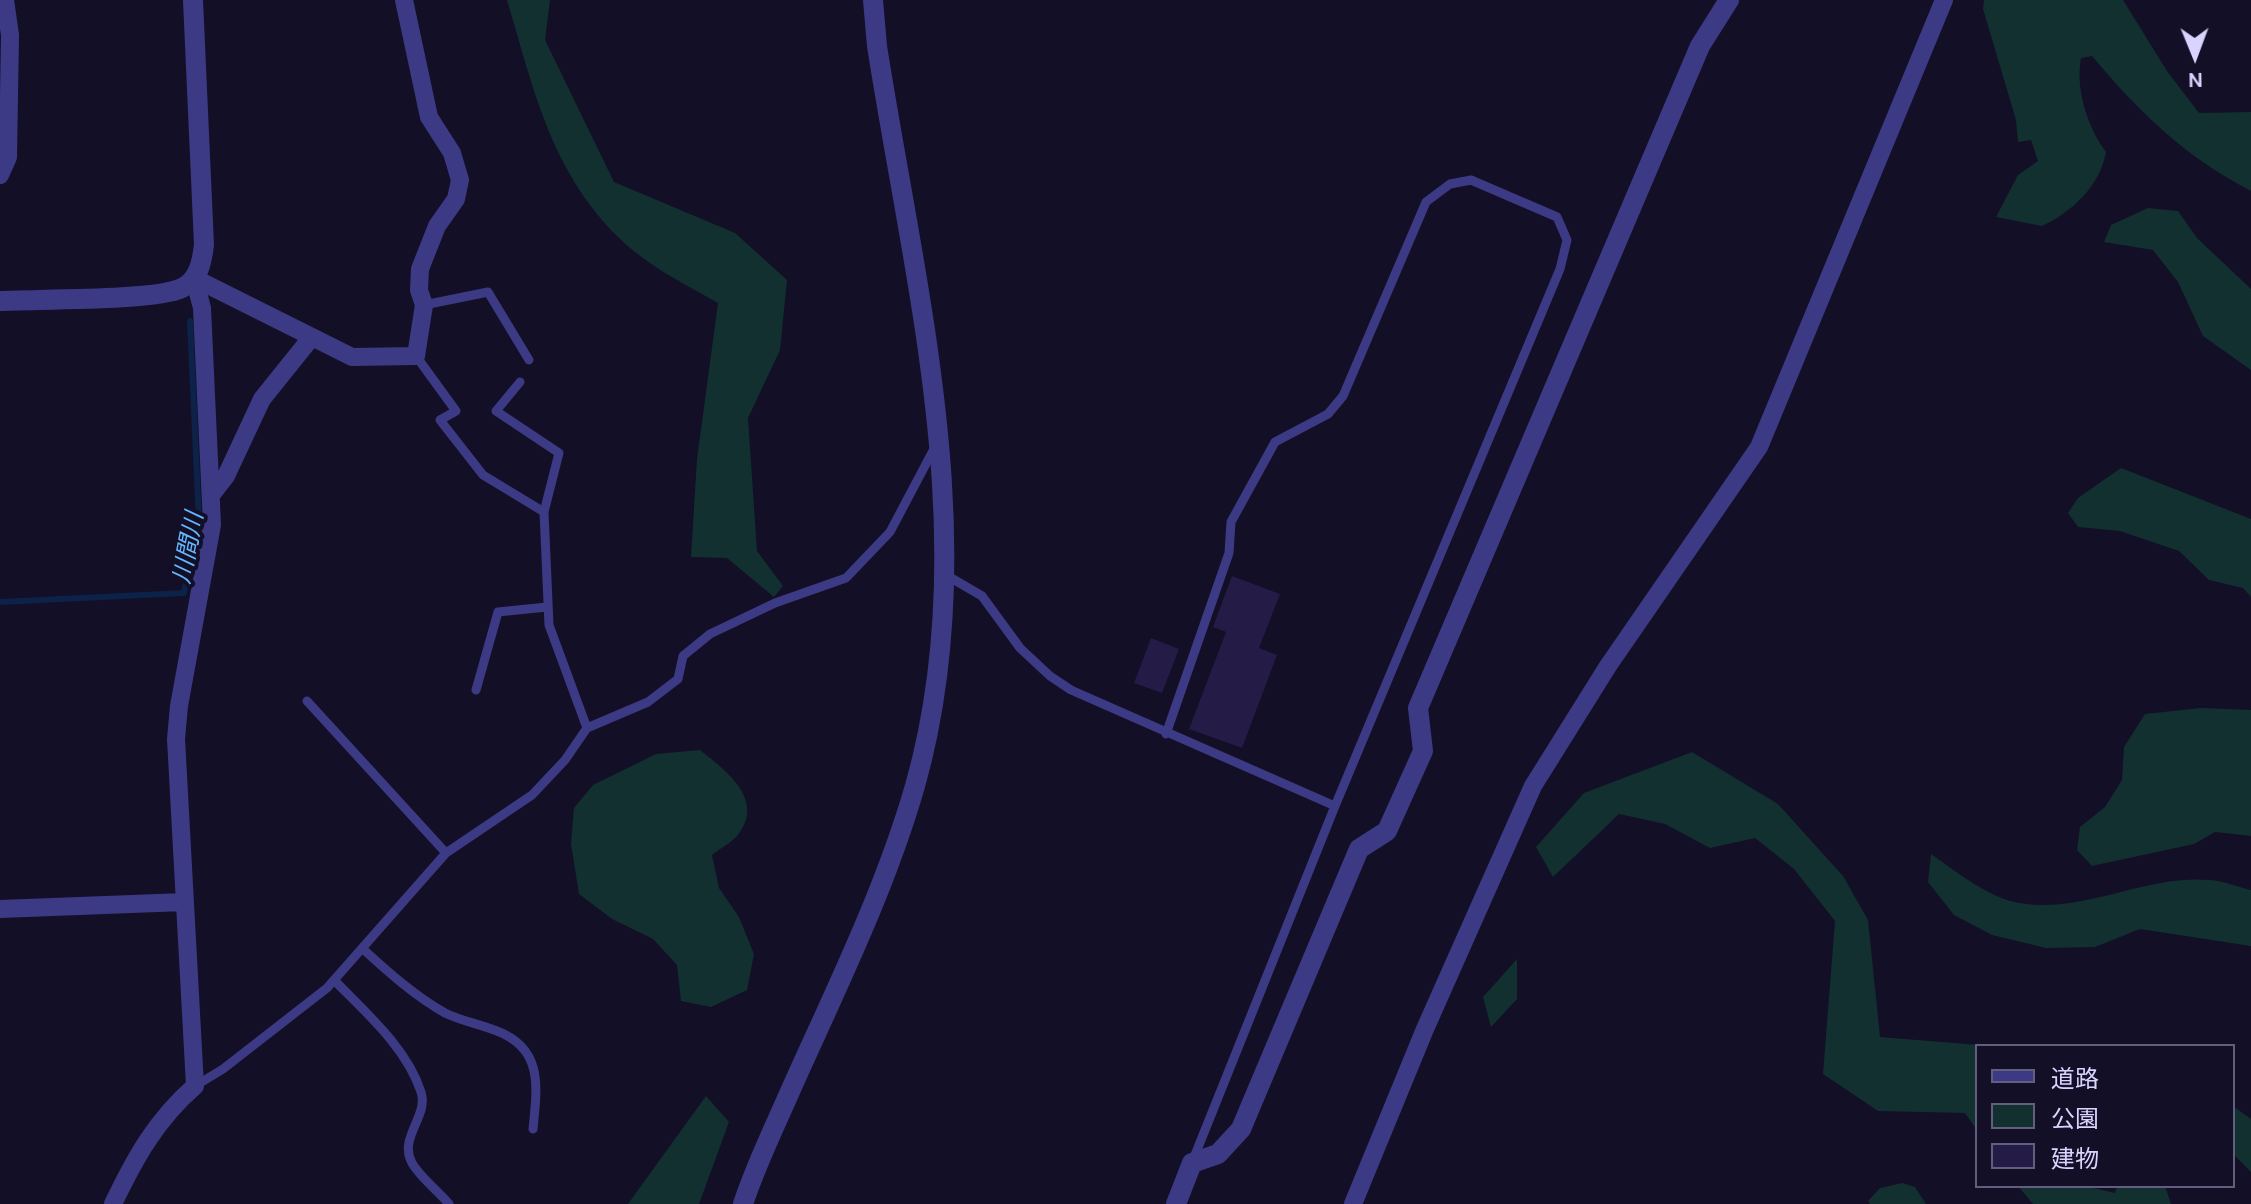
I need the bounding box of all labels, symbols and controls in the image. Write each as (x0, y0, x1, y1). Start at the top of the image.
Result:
north arrow (2155, 16, 2235, 96)
text: N (2187, 67, 2204, 93)
water label: 川間川 (168, 510, 210, 586)
legend (1975, 1044, 2235, 1188)
text: 道路 (2051, 1065, 2099, 1093)
text: 公園 (2051, 1105, 2099, 1133)
text: 建物 (2051, 1145, 2099, 1173)

